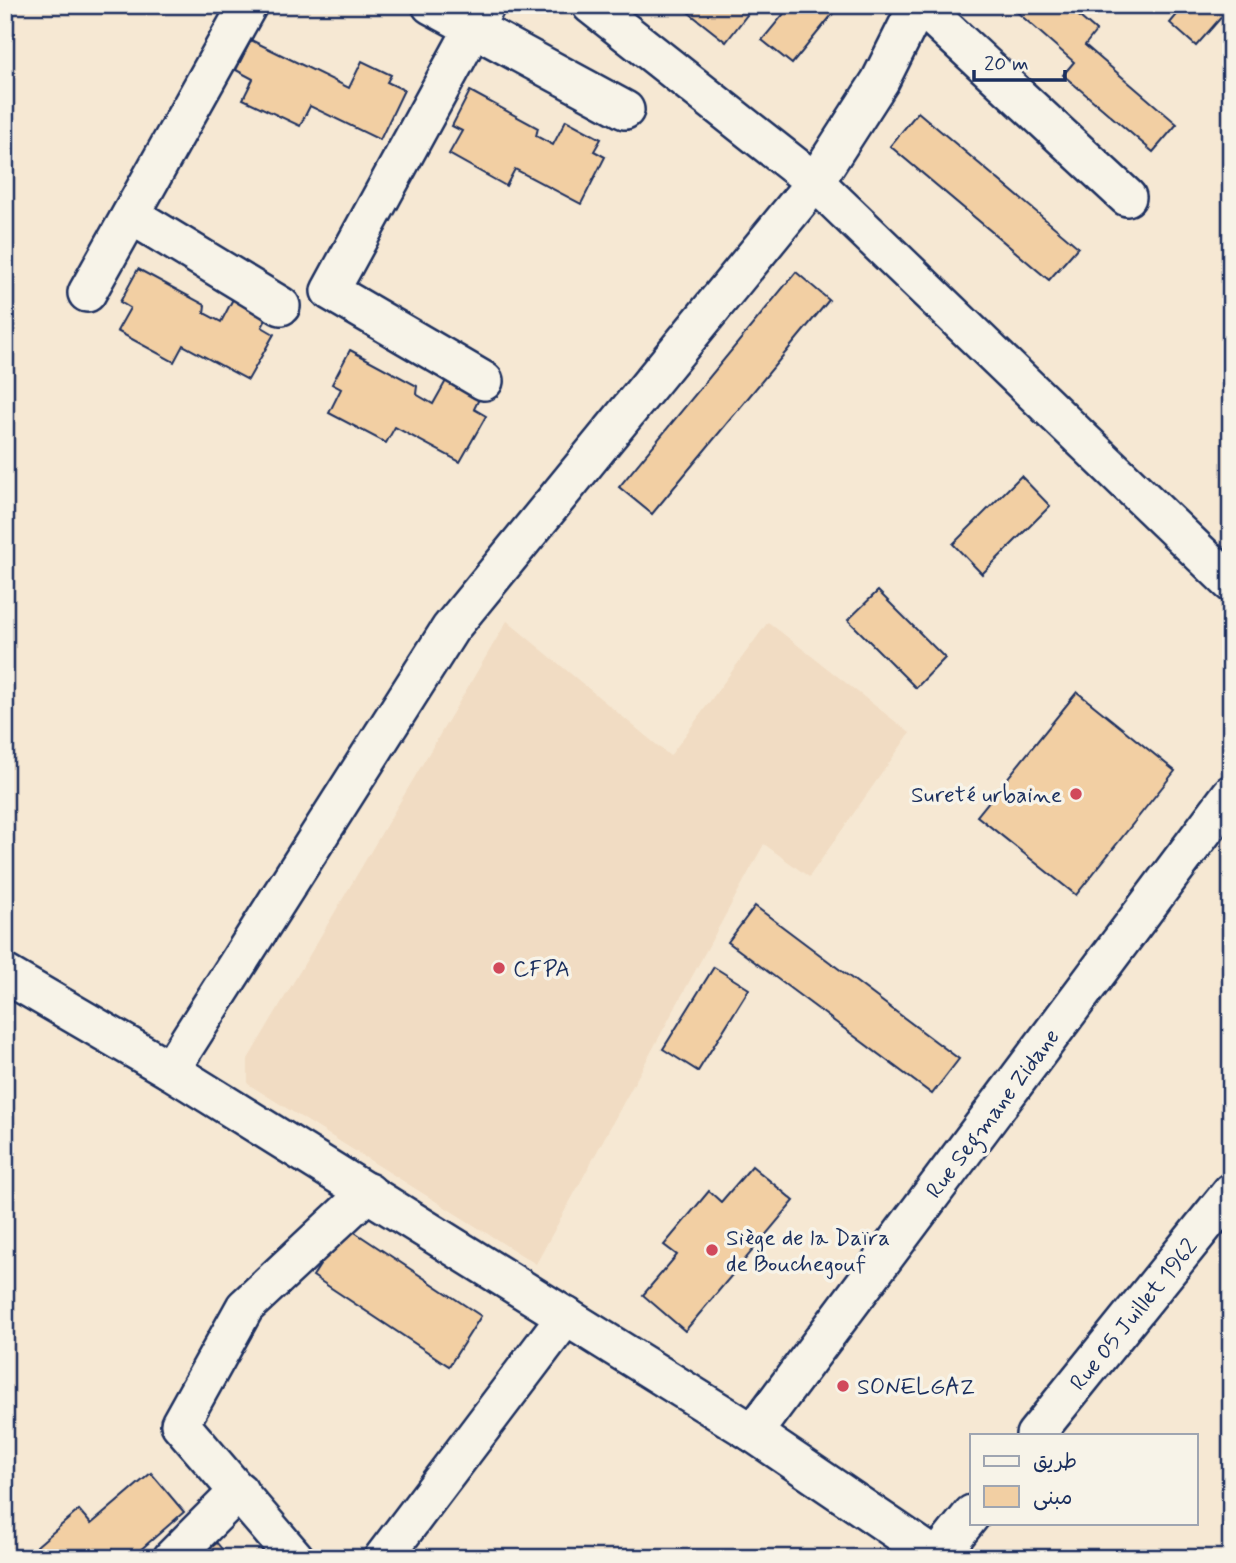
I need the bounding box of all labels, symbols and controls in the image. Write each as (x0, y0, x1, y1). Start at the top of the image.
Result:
scale bar (974, 38, 1064, 82)
text: 20 m (984, 50, 1029, 78)
place label: Sureté urbaine (911, 781, 1062, 811)
marker: Sureté urbaine (1068, 786, 1084, 802)
place label: CFPA (513, 955, 570, 985)
marker: CFPA (491, 960, 507, 976)
street label: Rue Segmane Zidane (920, 1023, 1069, 1206)
place label: Siège de la Daïra de Bouchegouf (726, 1224, 890, 1280)
street label: Rue 05 Juillet 1962 (1064, 1233, 1205, 1398)
marker: Siège de la Daïra de Bouchegouf (704, 1242, 720, 1258)
place label: SONELGAZ (857, 1373, 974, 1403)
marker: SONELGAZ (835, 1378, 851, 1394)
legend (970, 1434, 1198, 1524)
text: طريق (1033, 1448, 1077, 1476)
text: مبنى (1033, 1484, 1072, 1512)

